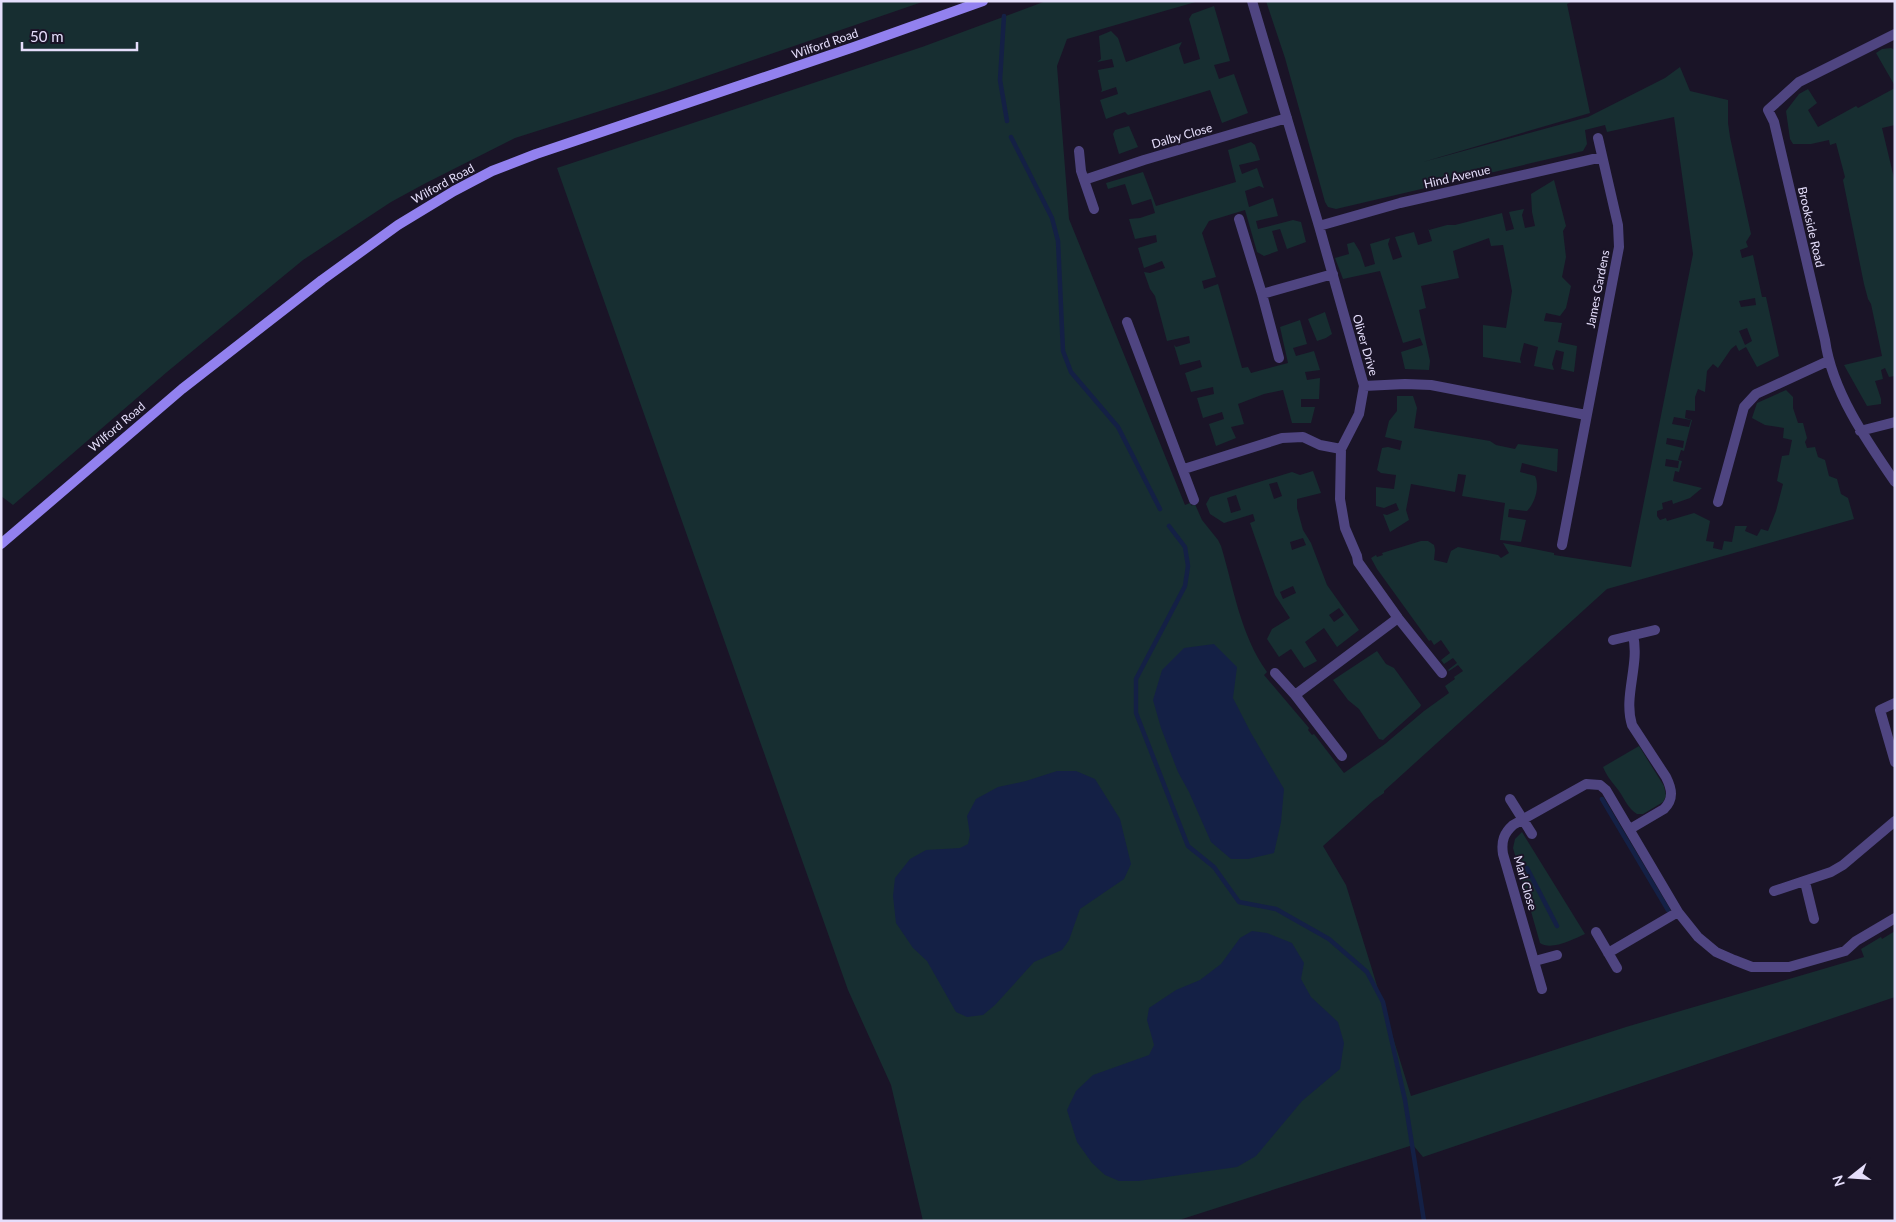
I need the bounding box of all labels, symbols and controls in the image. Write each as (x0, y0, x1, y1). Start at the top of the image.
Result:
scale bar (22, 20, 138, 52)
street label: Wilford Road (790, 25, 860, 62)
text: 50 m (30, 27, 64, 45)
street label: Dalby Close (1150, 120, 1214, 151)
street label: Wilford Road (409, 160, 477, 207)
street label: Hind Avenue (1422, 162, 1492, 191)
street label: Brookside Road (1795, 185, 1828, 269)
street label: James Gardens (1583, 249, 1612, 329)
street label: Oliver Drive (1350, 312, 1381, 377)
street label: Wilford Road (85, 399, 148, 455)
street label: Marl Close (1510, 854, 1540, 912)
north arrow (1826, 1152, 1876, 1202)
text: N (1828, 1173, 1848, 1189)

